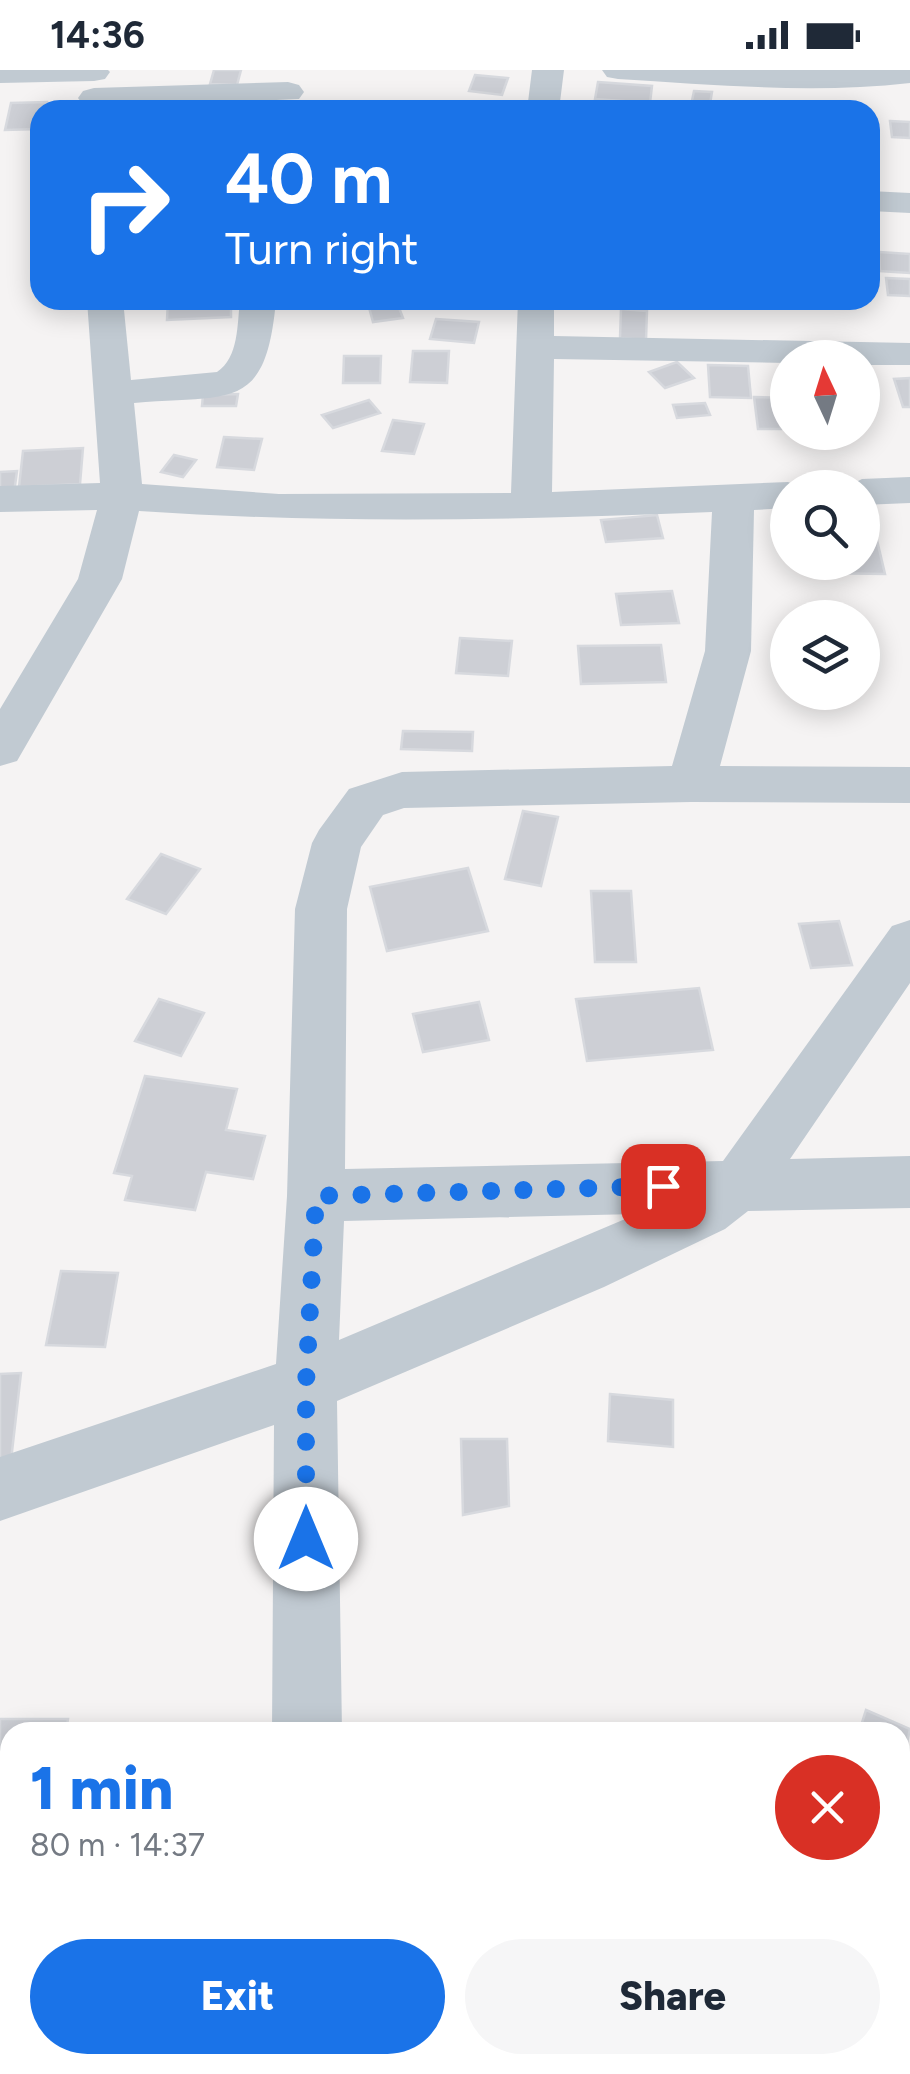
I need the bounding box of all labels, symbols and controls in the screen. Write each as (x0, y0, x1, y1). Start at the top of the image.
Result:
text: 14:36 (50, 12, 145, 58)
text: 40 m (225, 136, 392, 221)
icon: right (60, 140, 190, 270)
text: Turn right (225, 221, 418, 275)
north arrow (770, 340, 880, 450)
map controls (770, 340, 880, 710)
button: search (770, 470, 880, 580)
button: layers (770, 600, 880, 710)
pin (621, 1144, 706, 1229)
icon: arrive (636, 1159, 691, 1214)
position arrow (254, 1487, 358, 1591)
text: 1 min (30, 1752, 173, 1824)
button: close (775, 1755, 880, 1860)
text: 80 m · 14:37 (30, 1826, 205, 1864)
button: Exit (30, 1939, 445, 2054)
button: Share (465, 1939, 880, 2054)

